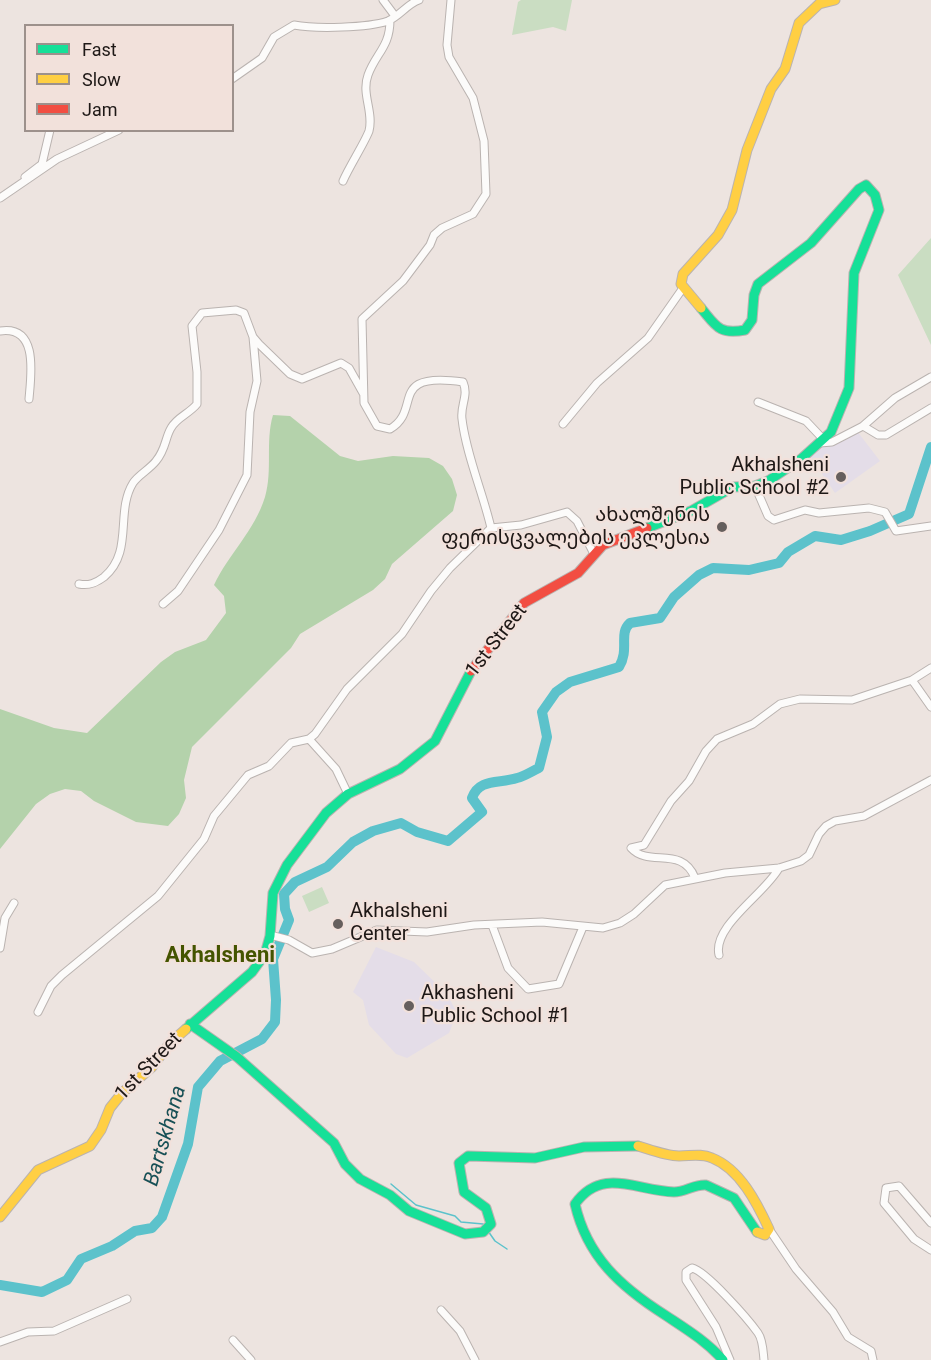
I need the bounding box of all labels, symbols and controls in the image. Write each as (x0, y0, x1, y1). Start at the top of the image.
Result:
legend (24, 24, 234, 132)
text: Fast (82, 39, 117, 60)
text: Slow (82, 69, 121, 90)
text: Jam (82, 99, 118, 120)
place label: Akhalsheni Public School #2 (679, 454, 829, 501)
marker: Akhalsheni Public School #2 (834, 470, 848, 484)
place label: ახალშენის ფერისცვალების ეკლესია (441, 504, 710, 551)
marker: ახალშენის ფერისცვალების ეკლესია (715, 520, 729, 534)
street label: 1st Street (461, 600, 533, 682)
place label: Akhalsheni Center (350, 900, 448, 947)
marker: Akhalsheni Center (331, 917, 345, 931)
district label: Akhalsheni (165, 943, 275, 969)
place label: Akhasheni Public School #1 (421, 982, 571, 1029)
marker: Akhasheni Public School #1 (402, 999, 416, 1013)
street label: 1st Street (111, 1028, 187, 1106)
water label: Bartskhana (140, 1083, 192, 1189)

